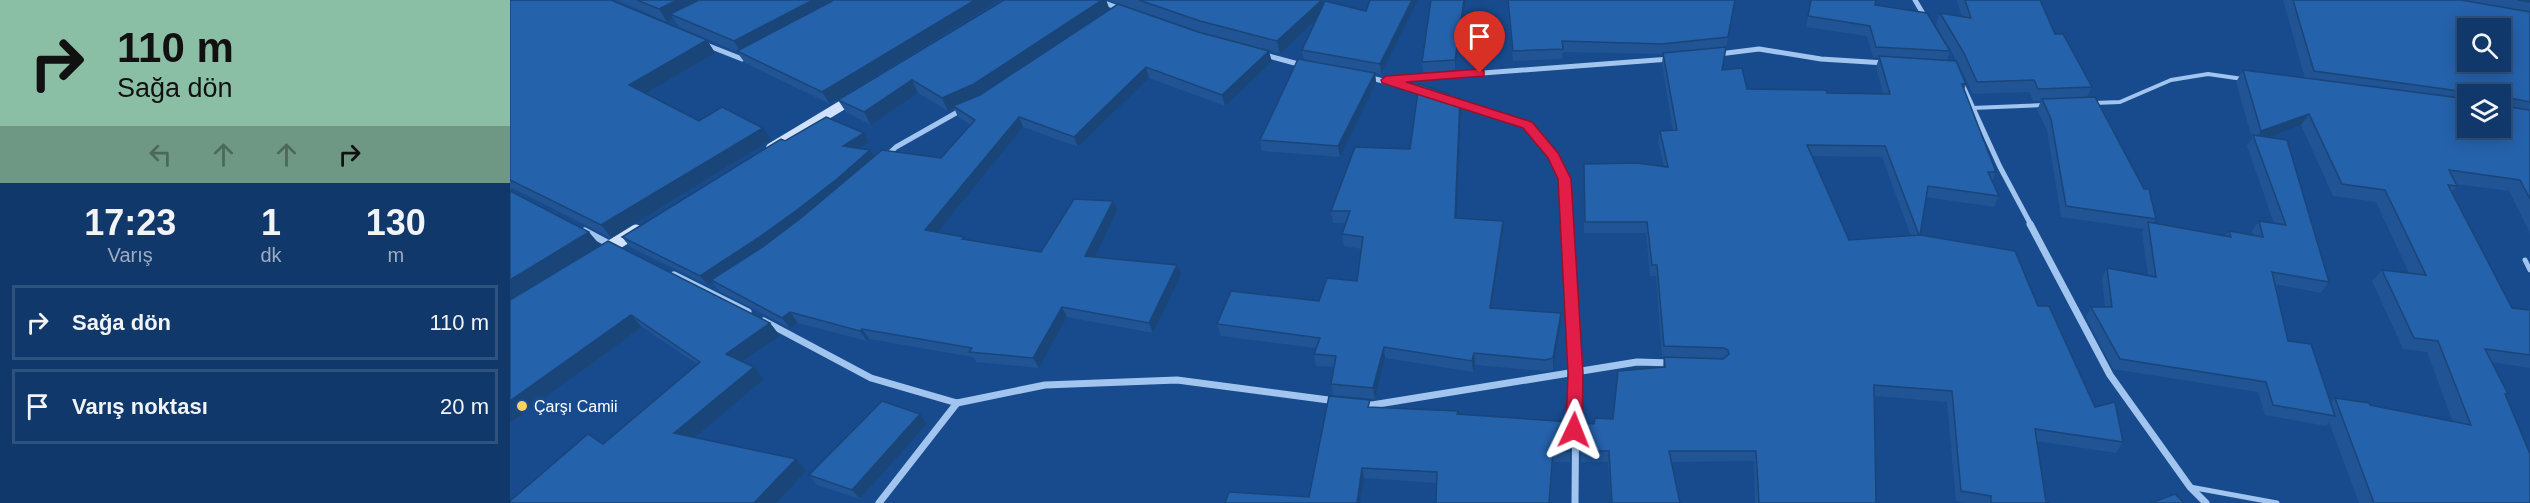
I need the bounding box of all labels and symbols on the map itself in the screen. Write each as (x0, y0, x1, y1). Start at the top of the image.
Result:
pin (1454, 11, 1505, 73)
place label: Çarşı Camii (534, 398, 618, 415)
position arrow (1542, 398, 1606, 462)
marker: Çarşı Camii (515, 399, 529, 413)

